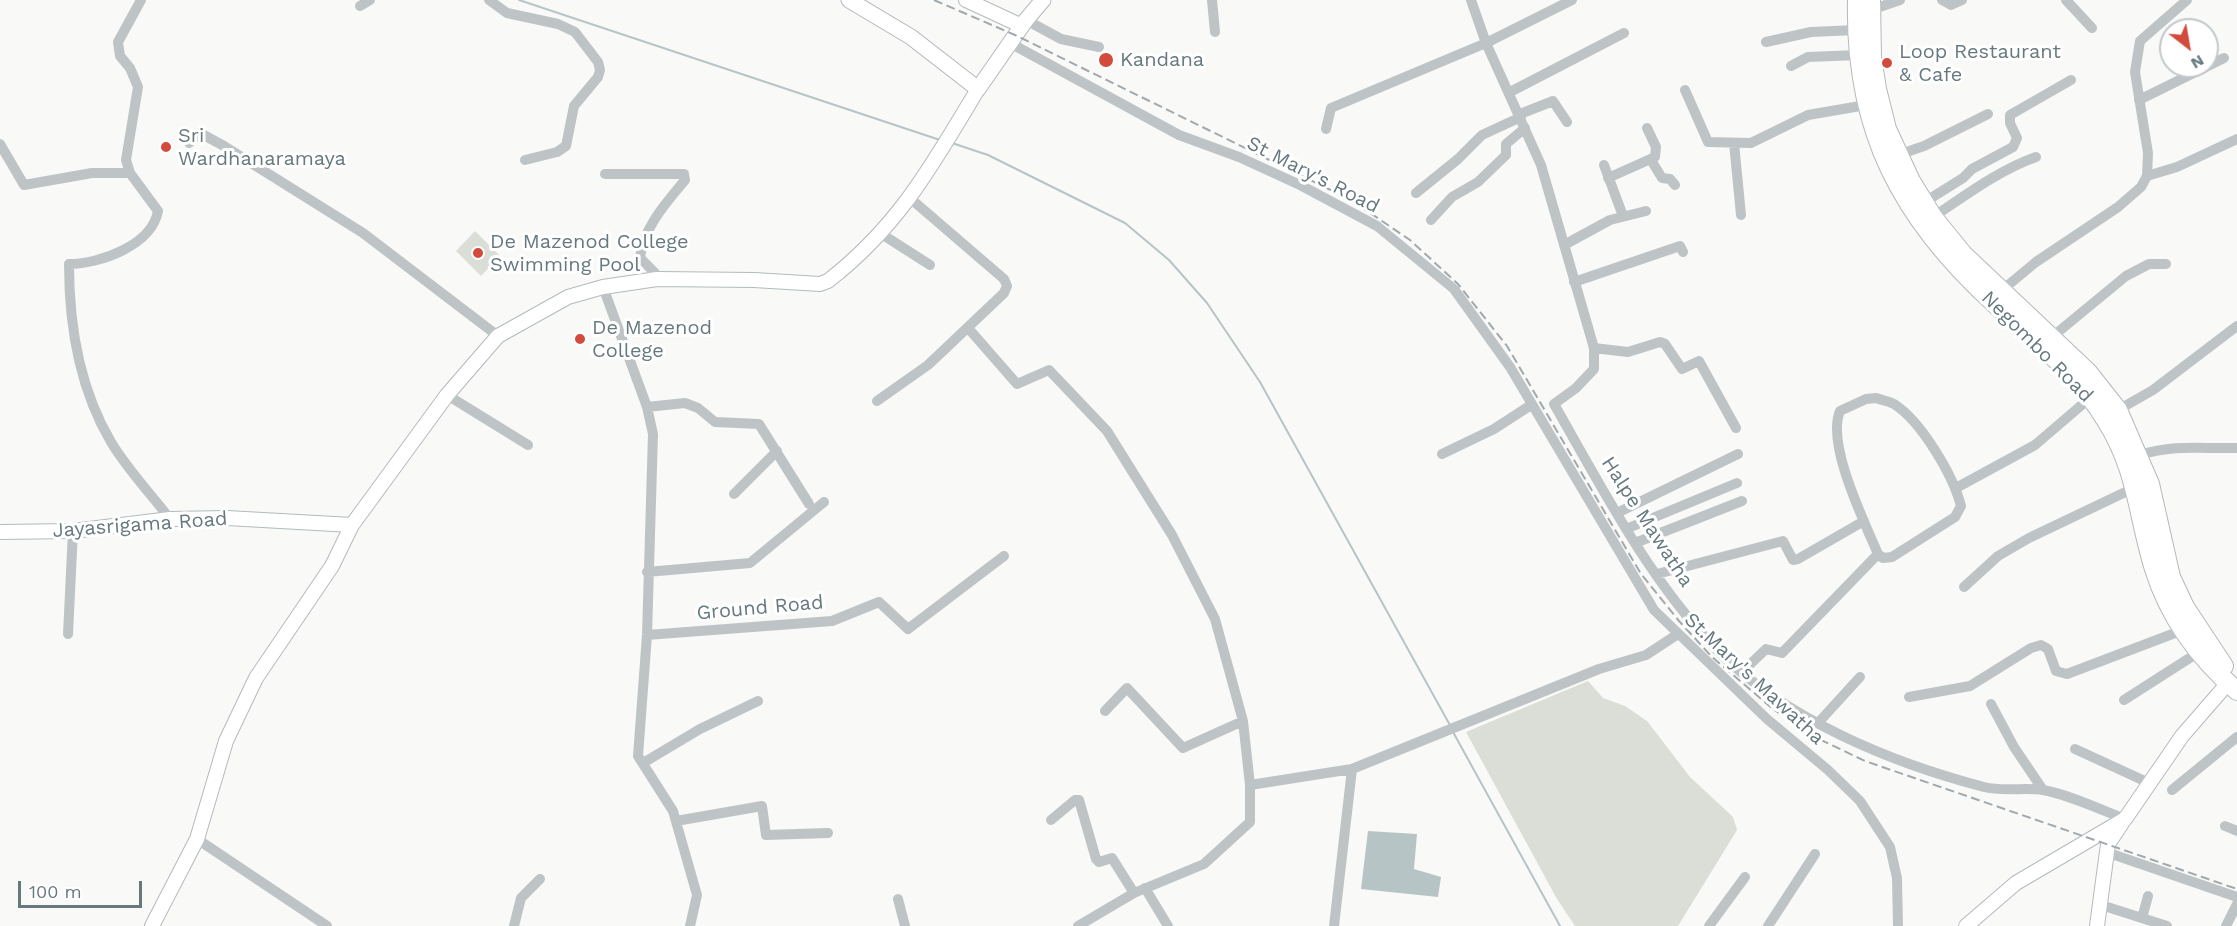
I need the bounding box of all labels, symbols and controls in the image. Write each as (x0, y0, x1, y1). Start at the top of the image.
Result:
north arrow (2159, 18, 2219, 78)
place label: Loop Restaurant & Cafe (1899, 40, 2061, 87)
place label: Kandana (1120, 48, 1204, 72)
marker: Kandana (1097, 51, 1115, 69)
text: N (2188, 51, 2207, 73)
marker: Loop Restaurant & Cafe (1880, 56, 1894, 70)
place label: Sri Wardhanaramaya (178, 124, 346, 171)
street label: St Mary's Road (1243, 131, 1383, 219)
marker: Sri Wardhanaramaya (159, 140, 173, 154)
place label: De Mazenod College Swimming Pool (490, 230, 689, 277)
marker: De Mazenod College Swimming Pool (471, 246, 485, 260)
street label: Negombo Road (1976, 286, 2098, 408)
place label: De Mazenod College (592, 316, 712, 363)
marker: De Mazenod College (573, 332, 587, 346)
street label: Halpe Mawatha (1596, 452, 1698, 592)
street label: Jayasrigama Road (52, 507, 228, 543)
street label: Ground Road (696, 591, 824, 625)
street label: St.Mary's Mawatha (1679, 608, 1829, 750)
scale bar (21, 869, 146, 907)
text: 100 m (29, 881, 82, 902)

